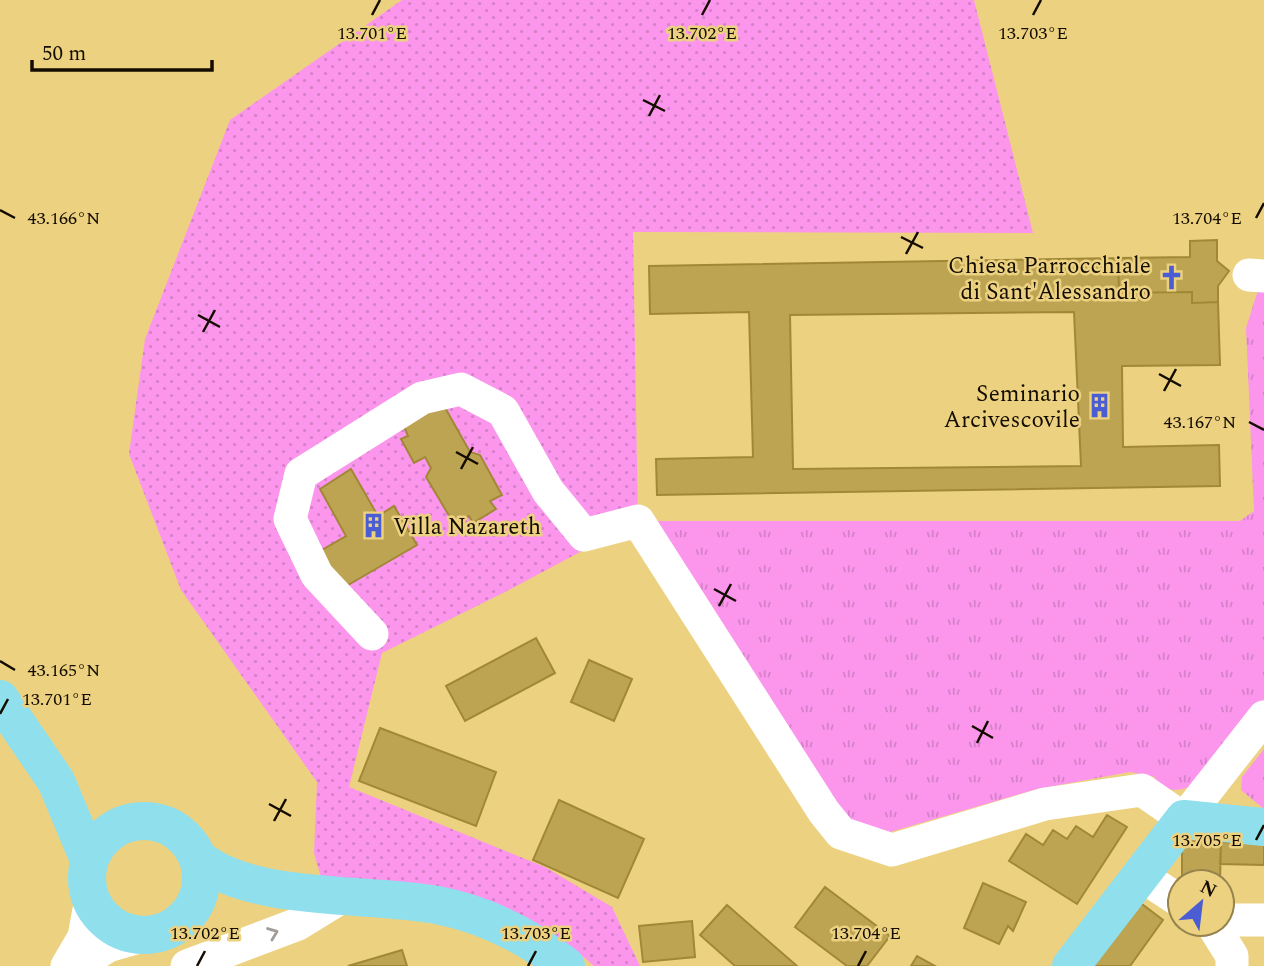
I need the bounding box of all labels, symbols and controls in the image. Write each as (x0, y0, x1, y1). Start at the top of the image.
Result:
text: 13.701°E (337, 20, 407, 47)
text: 13.702°E (667, 20, 737, 47)
text: 13.703°E (998, 20, 1068, 47)
scale bar (32, 28, 212, 72)
text: 50 m (42, 38, 86, 70)
text: 43.166°N (28, 205, 100, 232)
text: 13.704°E (1172, 205, 1242, 232)
place label: Chiesa Parrocchiale di Sant'Alessandro (948, 249, 1151, 310)
church icon: Chiesa Parrocchiale di Sant'Alessandro (1157, 264, 1185, 292)
place label: Seminario Arcivescovile (944, 377, 1080, 438)
building icon: Seminario Arcivescovile (1086, 392, 1114, 420)
text: 43.167°N (1164, 409, 1236, 436)
place label: Villa Nazareth (393, 510, 541, 545)
building icon: Villa Nazareth (359, 512, 387, 540)
text: 43.165°N (28, 657, 100, 684)
text: 13.701°E (22, 686, 92, 713)
text: 13.705°E (1172, 827, 1242, 854)
north arrow (1166, 868, 1236, 938)
text: N (1195, 873, 1222, 906)
text: 13.702°E (170, 920, 240, 947)
text: 13.703°E (501, 920, 571, 947)
text: 13.704°E (831, 920, 901, 947)
one-way arrow (267, 927, 279, 941)

